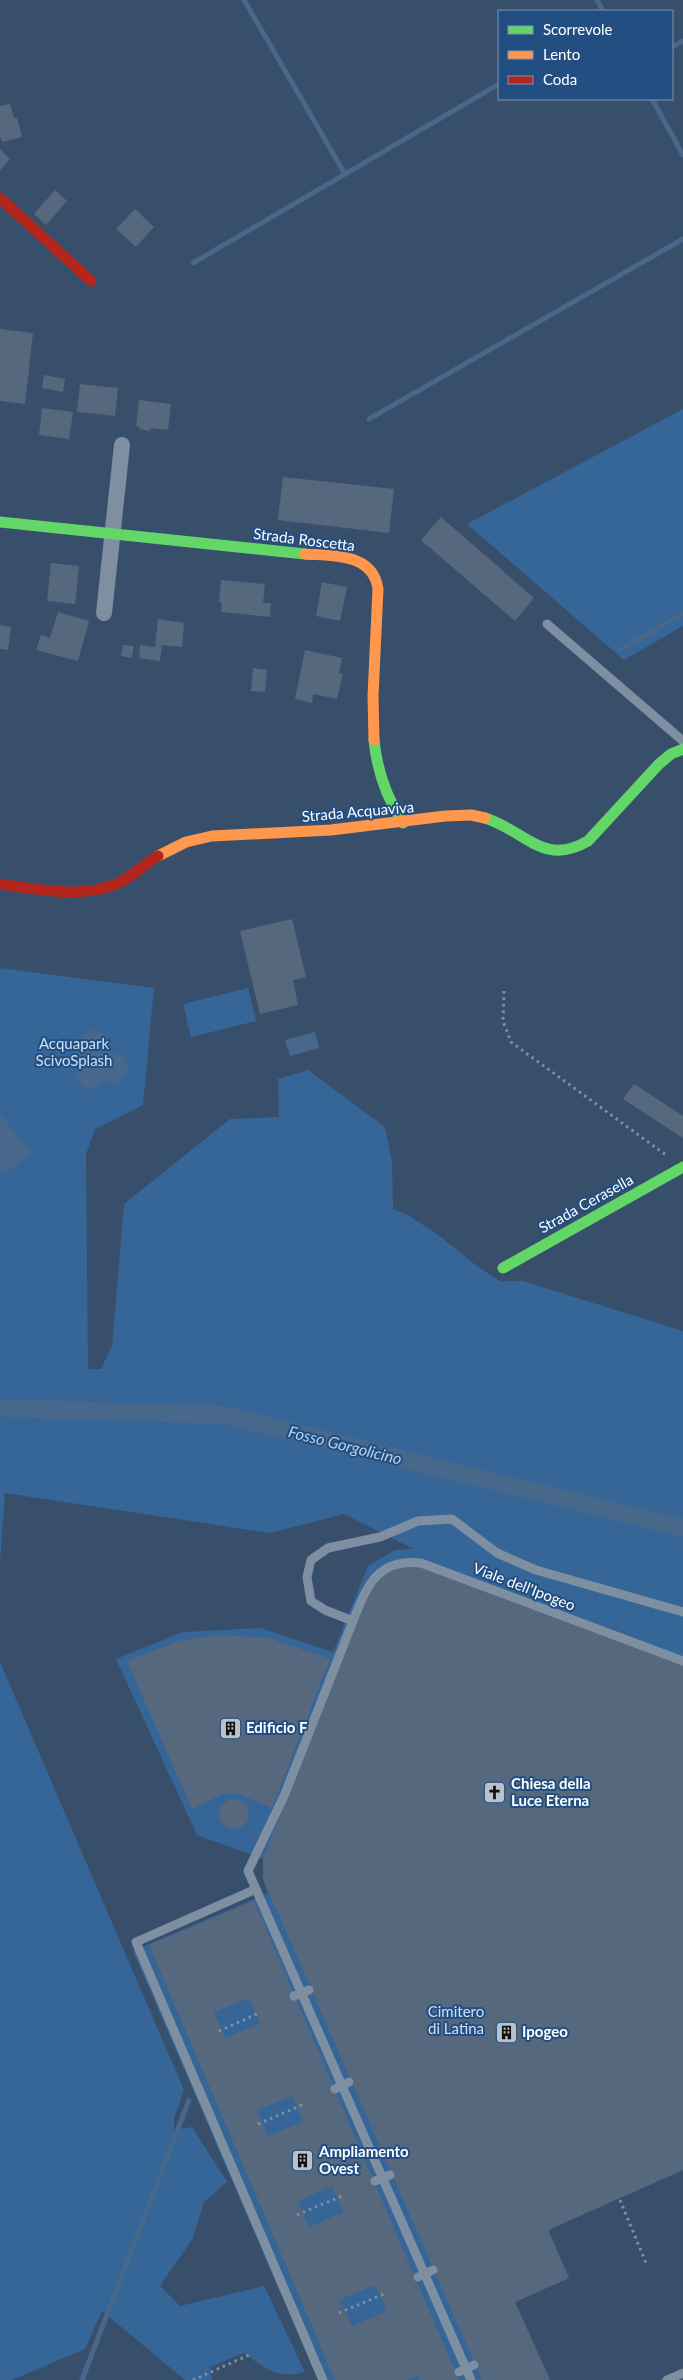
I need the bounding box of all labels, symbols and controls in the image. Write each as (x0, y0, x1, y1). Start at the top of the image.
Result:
legend (498, 10, 673, 100)
text: Scorrevole (543, 20, 613, 38)
text: Lento (543, 45, 580, 63)
text: Coda (543, 70, 577, 88)
street label: Strada Roscetta (252, 524, 356, 554)
street label: Strada Acquaviva (301, 797, 415, 825)
park label: Acquapark ScivoSplash (36, 1034, 112, 1069)
street label: Strada Cerasella (535, 1170, 636, 1236)
water label: Fosso Gorgolicino (286, 1421, 404, 1468)
street label: Viale dell'Ipogeo (471, 1558, 578, 1614)
building icon: Edificio F (218, 1716, 242, 1740)
place label: Edificio F (246, 1718, 308, 1736)
place label: Chiesa della Luce Eterna (511, 1774, 591, 1809)
church icon: Chiesa della Luce Eterna (483, 1781, 507, 1805)
park label: Cimitero di Latina (428, 2002, 484, 2037)
building icon: Ipogeo (494, 2020, 518, 2044)
place label: Ipogeo (522, 2022, 568, 2040)
place label: Ampliamento Ovest (318, 2142, 409, 2177)
building icon: Ampliamento Ovest (291, 2149, 315, 2173)

